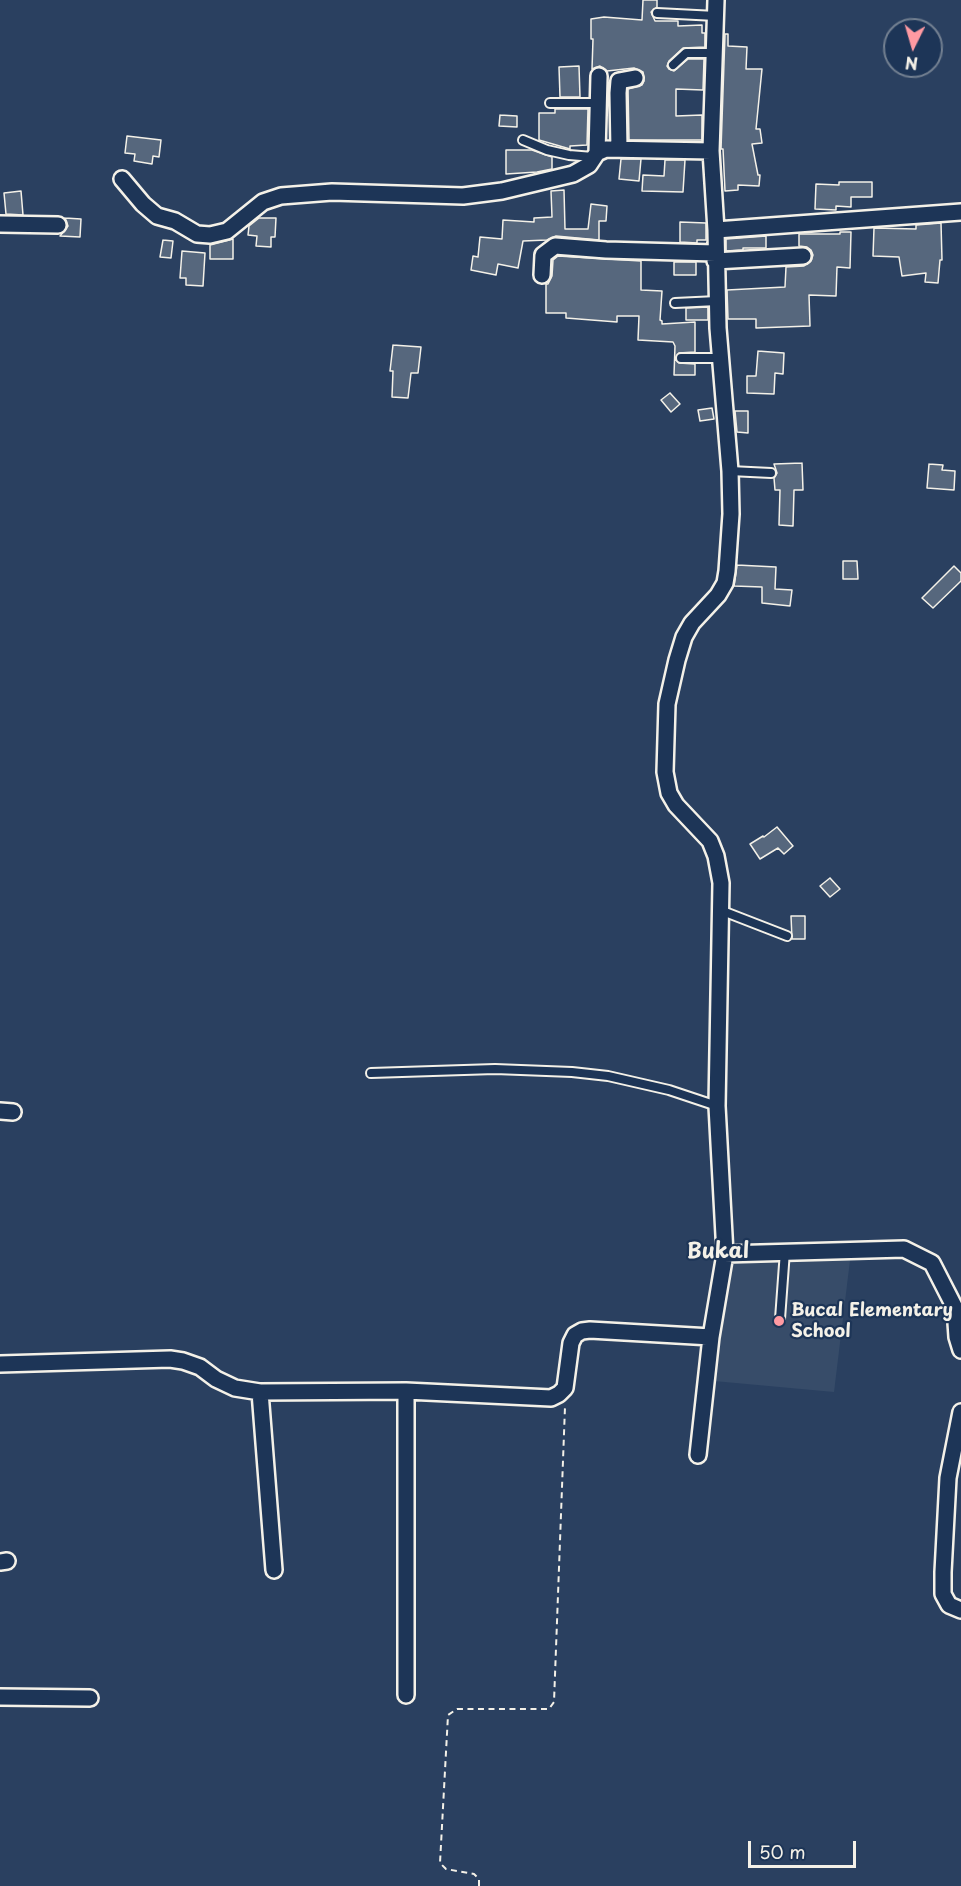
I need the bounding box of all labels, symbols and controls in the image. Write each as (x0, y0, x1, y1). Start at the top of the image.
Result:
north arrow (883, 18, 943, 78)
text: N (904, 51, 919, 76)
district label: Bukal (687, 1239, 749, 1265)
place label: Bucal Elementary School (791, 1300, 953, 1342)
marker: Bucal Elementary School (772, 1314, 786, 1328)
scale bar (751, 1829, 859, 1867)
text: 50 m (759, 1838, 806, 1865)

